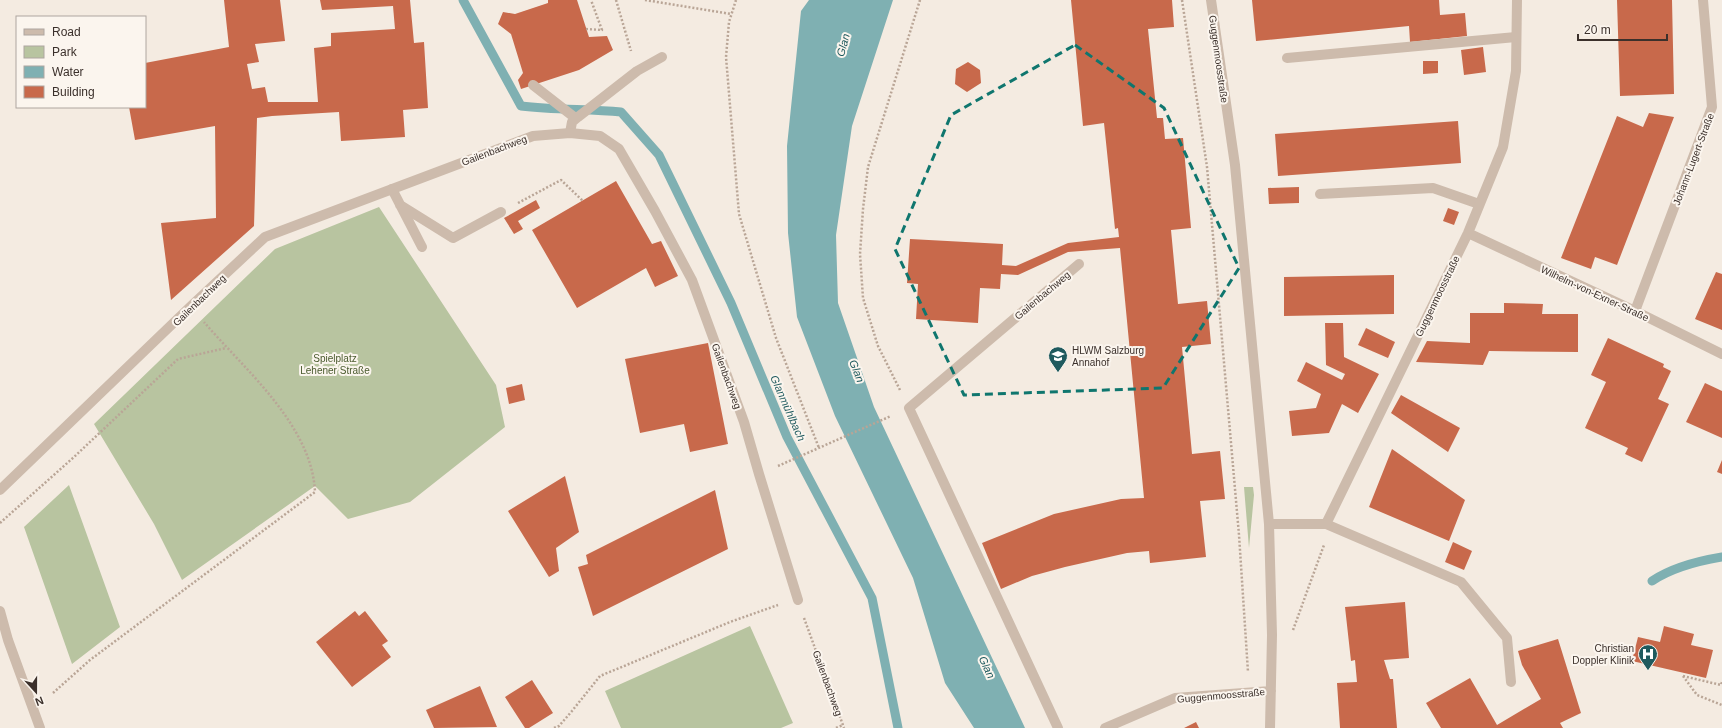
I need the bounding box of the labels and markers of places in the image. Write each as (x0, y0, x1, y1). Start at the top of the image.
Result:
school or university icon: HLWM Salzburg Annahof (1047, 345, 1069, 373)
place label: HLWM Salzburg Annahof (1072, 345, 1144, 368)
place label: Christian Doppler Klinik (1572, 643, 1635, 666)
hospital icon: Christian Doppler Klinik (1637, 643, 1659, 671)

